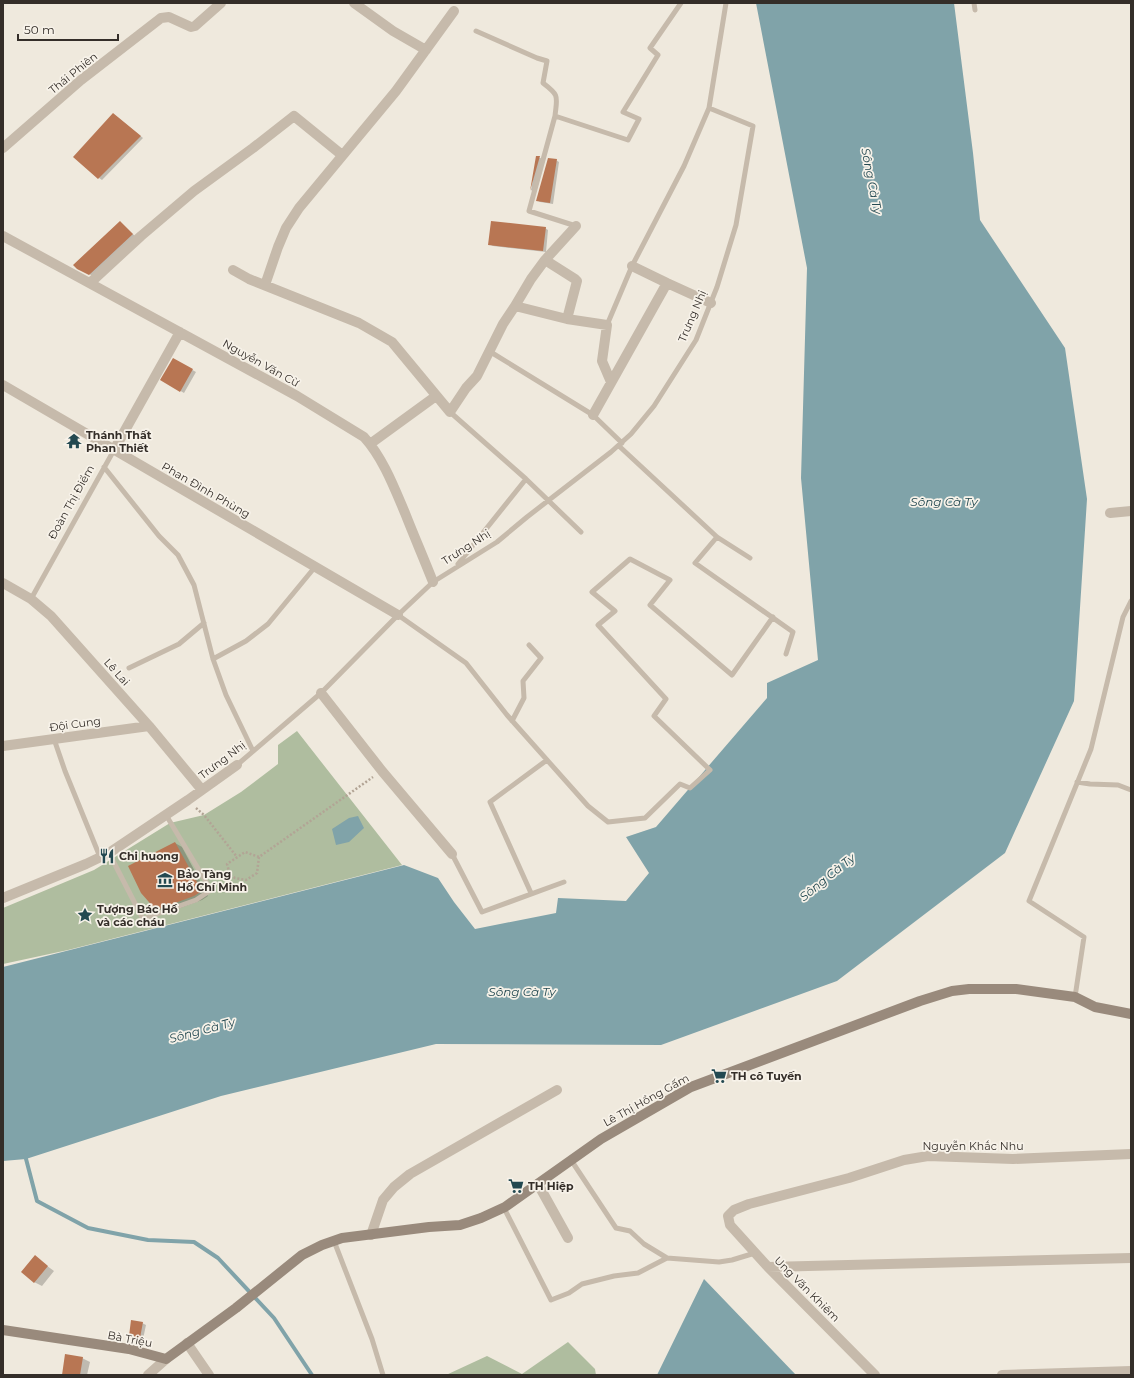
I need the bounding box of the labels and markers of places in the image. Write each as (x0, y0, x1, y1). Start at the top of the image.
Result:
place label: Thánh Thất Phan Thiết (86, 428, 152, 455)
temple icon: Thánh Thất Phan Thiết (65, 432, 83, 450)
restaurant icon: Chi huong (98, 847, 116, 865)
place label: Chi huong (119, 849, 179, 863)
place label: Bảo Tàng Hồ Chí Minh (177, 867, 247, 894)
museum icon: Bảo Tàng Hồ Chí Minh (156, 871, 174, 889)
place label: Tượng Bác Hồ và các cháu (96, 902, 178, 929)
place icon: Tượng Bác Hồ và các cháu (76, 906, 94, 924)
supermarket icon: TH cô Tuyến (710, 1067, 728, 1085)
place label: TH cô Tuyến (731, 1069, 802, 1083)
supermarket icon: TH Hiệp (507, 1177, 525, 1195)
place label: TH Hiệp (528, 1179, 574, 1193)

